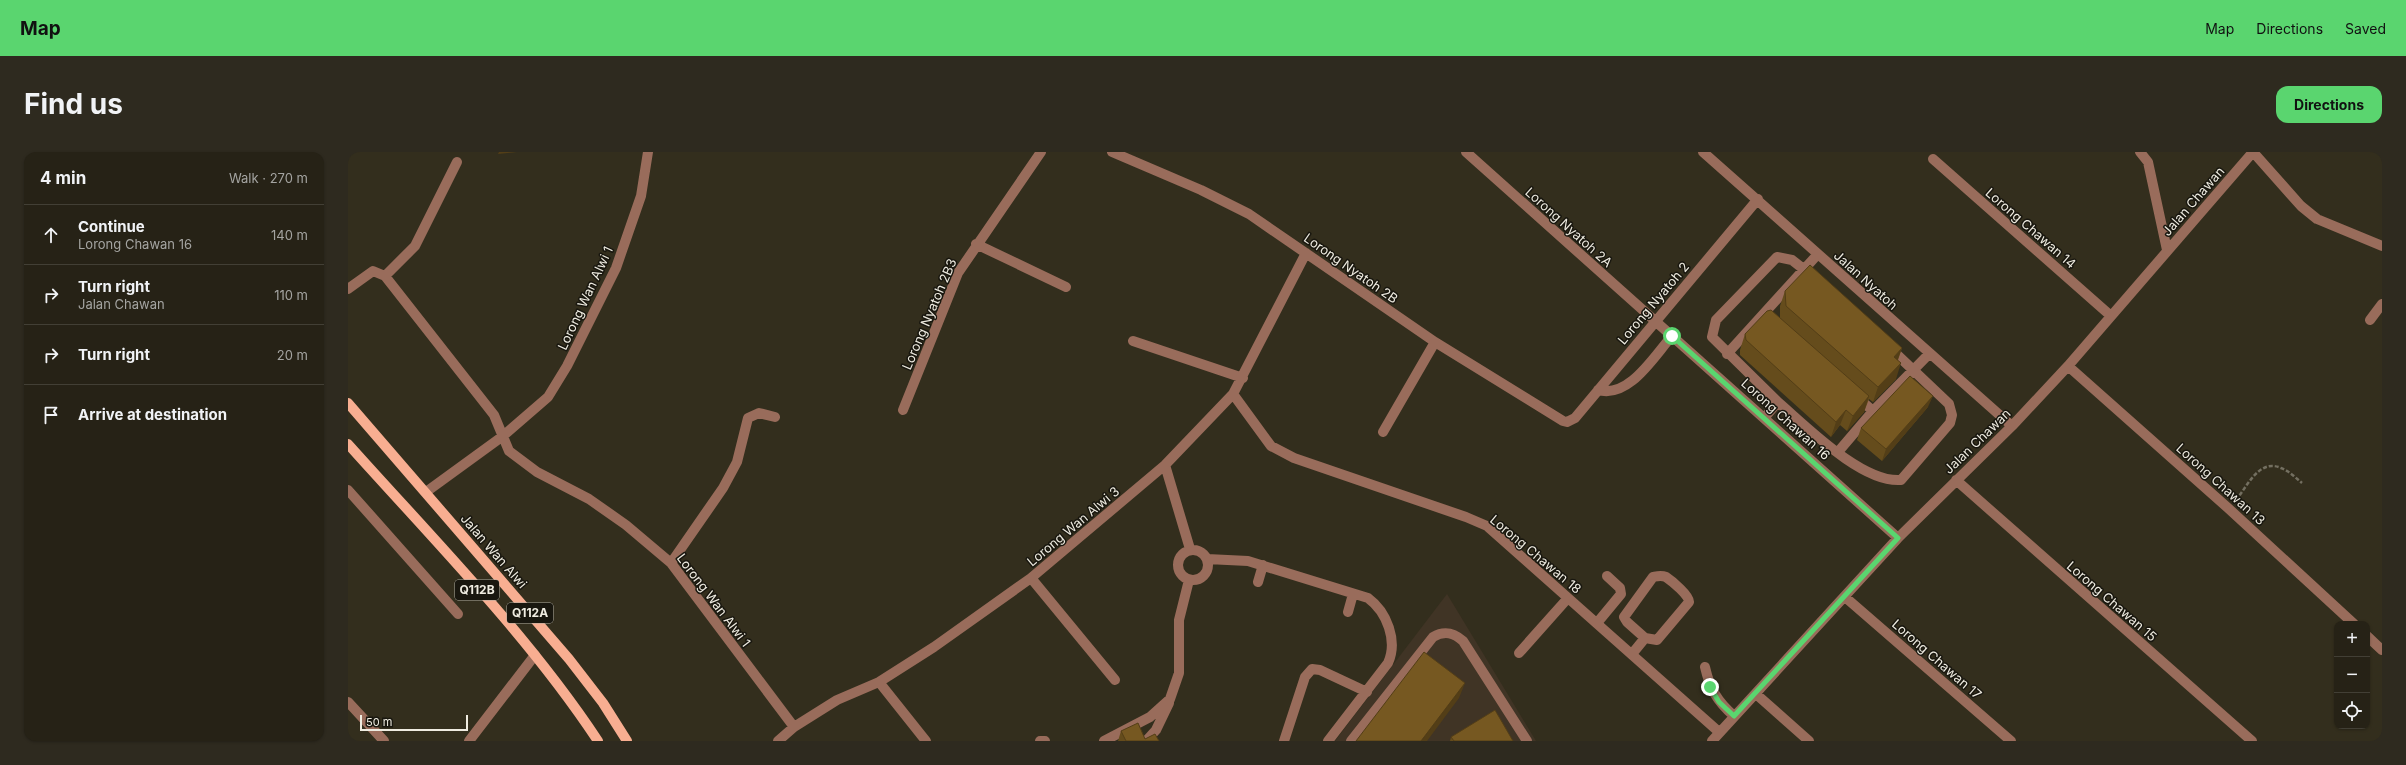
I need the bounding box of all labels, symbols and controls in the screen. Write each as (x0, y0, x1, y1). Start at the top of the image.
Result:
text: Map (20, 17, 61, 40)
text: Map (2205, 20, 2234, 37)
text: Directions (2256, 20, 2323, 37)
text: Saved (2345, 20, 2386, 37)
button: Directions (2276, 86, 2382, 123)
text: Find us (24, 87, 123, 121)
street label: Jalan Chawan (2159, 163, 2227, 239)
text: 4 min (40, 168, 86, 188)
text: Walk · 270 m (229, 170, 308, 186)
street label: Lorong Nyatoh 2A (1522, 184, 1616, 270)
street label: Lorong Chawan 14 (1983, 184, 2079, 272)
text: Continue (78, 217, 145, 236)
icon: ahead (40, 224, 62, 246)
text: 140 m (271, 227, 308, 243)
street label: Lorong Nyatoh 2B (1301, 230, 1401, 306)
text: Lorong Chawan 16 (78, 236, 192, 252)
street label: Lorong Wan Alwi 1 (554, 244, 616, 352)
street label: Jalan Nyatoh (1831, 247, 1901, 313)
street label: Lorong Nyatoh 2B3 (898, 256, 960, 372)
street label: Lorong Nyatoh 2 (1614, 259, 1692, 347)
text: Turn right (78, 277, 150, 296)
icon: right (40, 284, 62, 306)
text: 110 m (274, 287, 308, 303)
text: Jalan Chawan (78, 296, 165, 312)
route start (1663, 327, 1681, 345)
icon: right (40, 344, 62, 366)
text: Turn right (78, 345, 150, 364)
text: 20 m (277, 347, 308, 363)
street label: Lorong Chawan 16 (1738, 375, 1834, 463)
icon: arrive (40, 404, 62, 426)
text: Arrive at destination (78, 405, 227, 424)
street label: Jalan Chawan (1940, 405, 2014, 477)
street label: Lorong Chawan 13 (2173, 440, 2269, 528)
street label: Lorong Wan Alwi 3 (1024, 483, 1122, 569)
street label: Jalan Wan Alwi (457, 511, 531, 591)
street label: Lorong Chawan 18 (1487, 511, 1585, 597)
street label: Lorong Wan Alwi 1 (674, 550, 754, 650)
street label: Lorong Chawan 15 (2064, 558, 2160, 644)
road number: Q112B (455, 580, 499, 600)
road number: Q112A (507, 603, 553, 623)
street label: Lorong Chawan 17 (1889, 616, 1985, 702)
map controls (2334, 621, 2370, 729)
button: + (2334, 621, 2370, 657)
button: − (2334, 657, 2370, 693)
route end (1701, 678, 1719, 696)
button: locate (2334, 693, 2370, 729)
scale bar (360, 713, 468, 732)
text: 50 m (366, 715, 392, 729)

